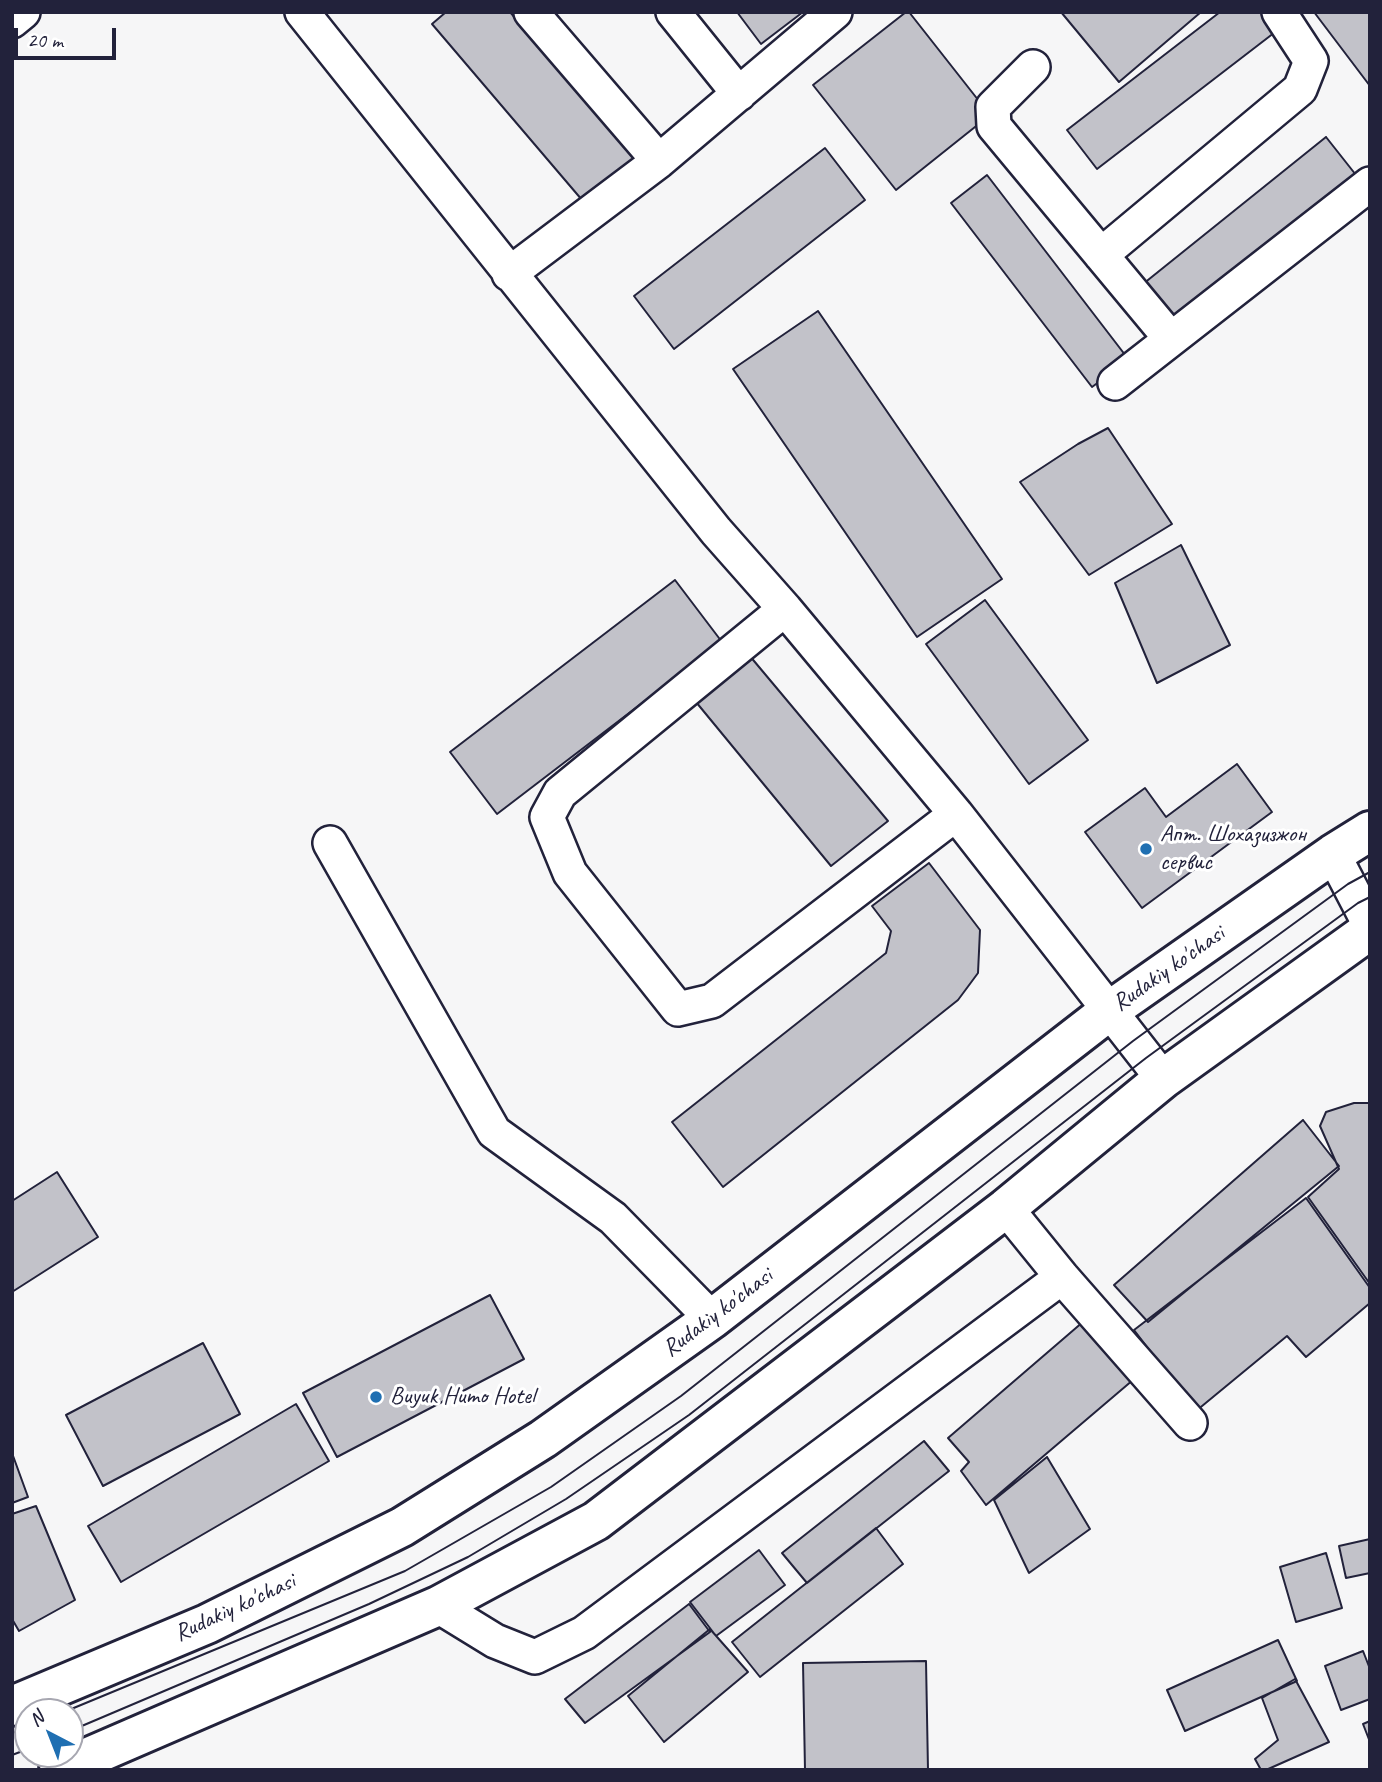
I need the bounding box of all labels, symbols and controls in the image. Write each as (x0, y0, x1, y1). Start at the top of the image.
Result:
scale bar (18, 14, 119, 58)
text: 20 m (27, 27, 63, 53)
place label: Апт. Шохазизжон сервис (1160, 821, 1306, 877)
marker: Апт. Шохазизжон сервис (1138, 841, 1154, 857)
street label: Rudakiy ko'chasi (1107, 920, 1231, 1018)
street label: Rudakiy ko'chasi (657, 1262, 779, 1364)
place label: Buyuk Humo Hotel (390, 1383, 535, 1411)
marker: Buyuk Humo Hotel (368, 1389, 384, 1405)
street label: Rudakiy ko'chasi (170, 1567, 300, 1649)
north arrow (14, 1698, 84, 1768)
text: N (24, 1706, 49, 1732)

